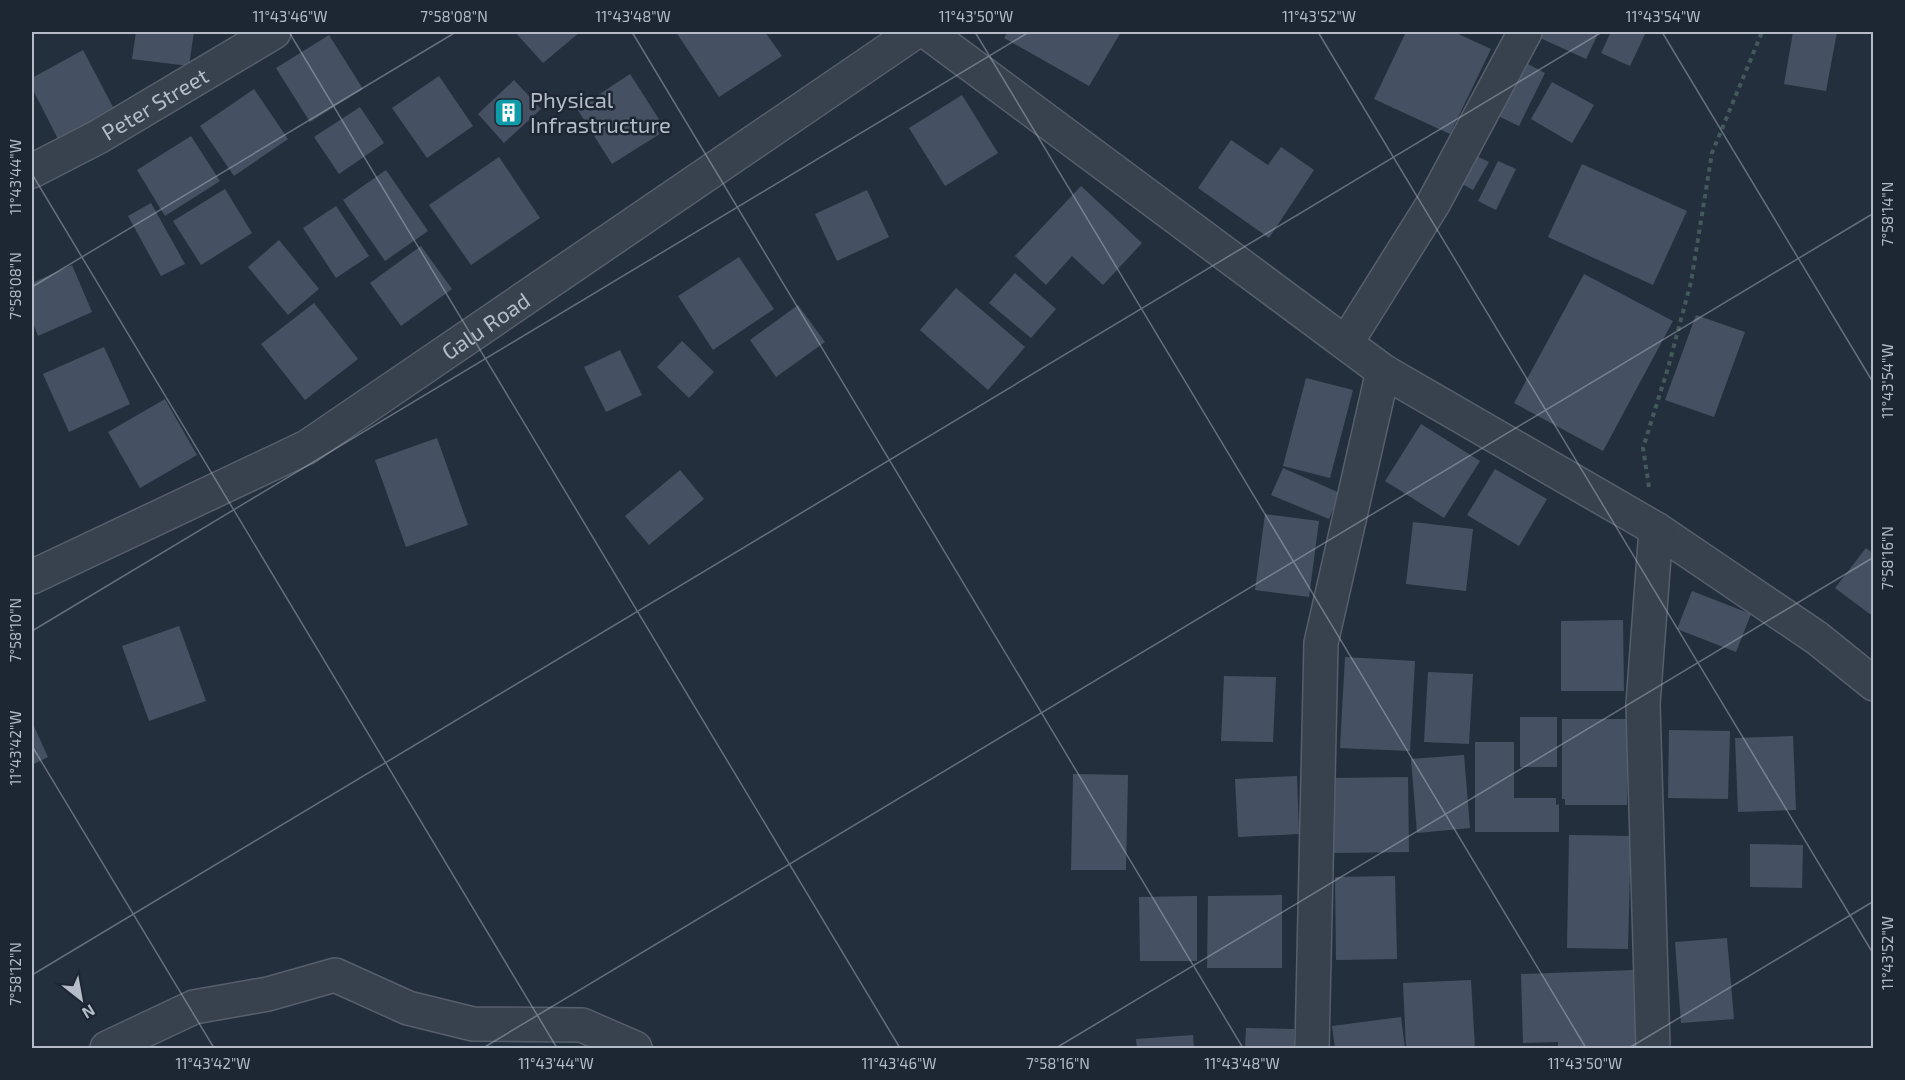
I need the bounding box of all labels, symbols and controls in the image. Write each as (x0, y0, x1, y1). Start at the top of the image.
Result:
text: 11°43'46"W (252, 7, 328, 25)
text: 7°58'08"N (420, 7, 488, 25)
text: 11°43'48"W (595, 7, 671, 25)
text: 11°43'50"W (939, 7, 1013, 25)
text: 11°43'52"W (1282, 7, 1356, 25)
text: 11°43'54"W (1626, 7, 1700, 25)
street label: Peter Street (97, 62, 212, 145)
place label: Physical Infrastructure (530, 86, 671, 137)
building icon: Physical Infrastructure (493, 96, 525, 128)
text: 11°43'44"W (6, 139, 24, 215)
text: 7°58'14"N (1878, 182, 1896, 246)
text: 7°58'08"N (6, 252, 24, 320)
street label: Galu Road (436, 286, 534, 364)
text: 11°43'54"W (1878, 344, 1896, 418)
text: 7°58'16"N (1878, 526, 1896, 590)
text: 7°58'10"N (6, 598, 24, 662)
text: 11°43'42"W (6, 711, 24, 785)
text: 11°43'52"W (1878, 916, 1896, 990)
text: 7°58'12"N (6, 942, 24, 1006)
north arrow (51, 969, 111, 1029)
text: N (79, 1001, 99, 1023)
text: 11°43'42"W (176, 1054, 250, 1072)
text: 11°43'44"W (518, 1054, 594, 1072)
text: 11°43'46"W (861, 1054, 937, 1072)
text: 7°58'16"N (1026, 1054, 1090, 1072)
text: 11°43'48"W (1204, 1054, 1280, 1072)
text: 11°43'50"W (1548, 1054, 1622, 1072)

